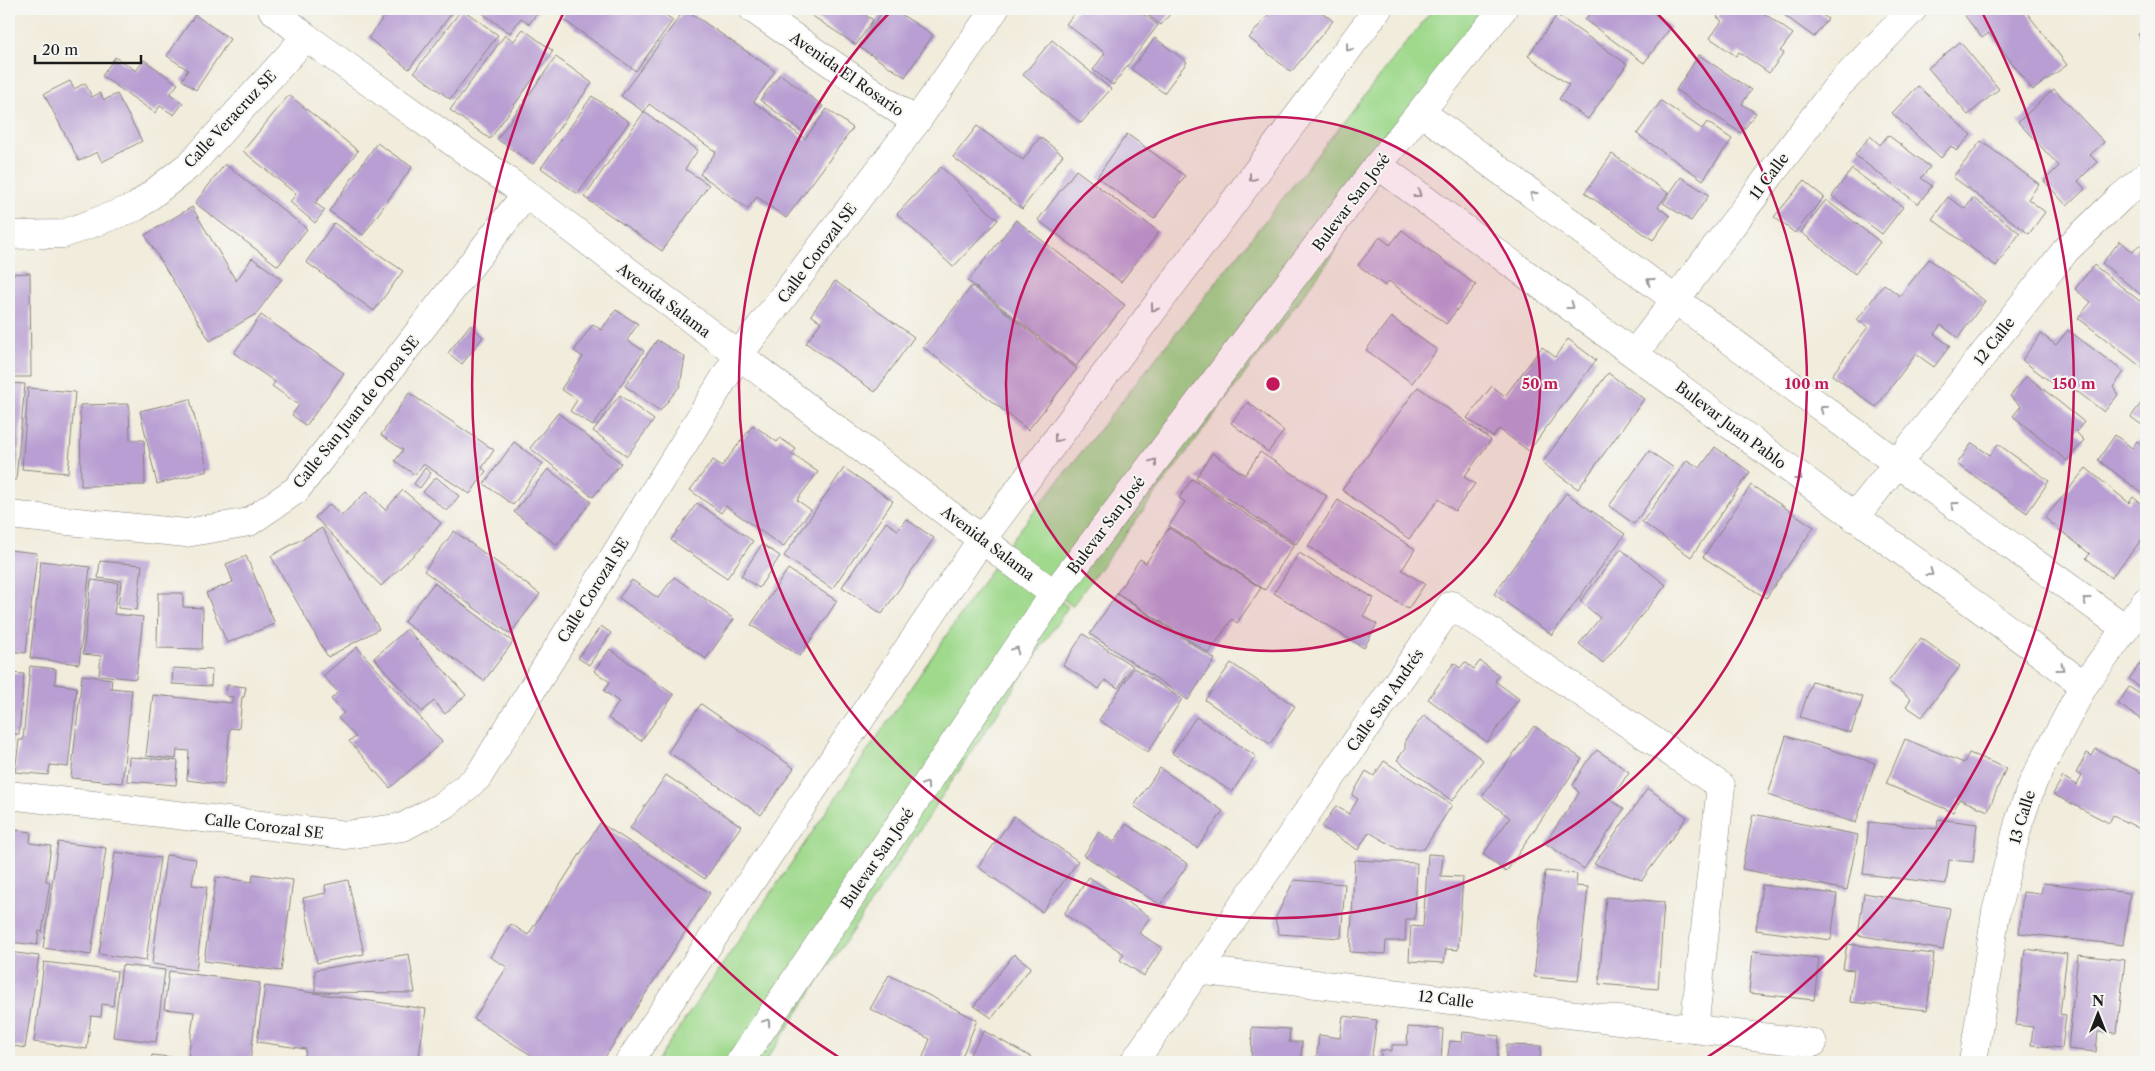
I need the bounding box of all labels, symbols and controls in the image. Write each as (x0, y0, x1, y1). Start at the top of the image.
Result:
street label: Avenida El Rosario (786, 27, 908, 120)
scale bar (35, 32, 141, 64)
text: 20 m (42, 40, 78, 59)
one-way arrow (1346, 42, 1354, 51)
street label: Calle Veracruz SE (180, 66, 280, 172)
street label: Bulevar San José (1308, 149, 1394, 255)
street label: 11 Calle (1745, 149, 1793, 203)
one-way arrow (1249, 172, 1257, 181)
one-way arrow (1412, 188, 1422, 197)
one-way arrow (1530, 192, 1539, 201)
street label: Calle Corozal SE (773, 199, 861, 307)
street label: Avenida Salama (613, 258, 715, 341)
one-way arrow (1646, 278, 1656, 287)
one-way arrow (1565, 300, 1575, 309)
one-way arrow (1152, 302, 1160, 311)
street label: 12 Calle (1969, 313, 2019, 369)
street label: Calle San Juan de Opoa SE (289, 332, 423, 492)
text: 50 m (1522, 374, 1558, 393)
text: 100 m (1785, 374, 1829, 393)
text: 150 m (2052, 374, 2096, 393)
centre of rings (1264, 375, 1282, 393)
street label: Bulevar Juan Pablo (1672, 377, 1790, 473)
one-way arrow (1819, 405, 1828, 415)
one-way arrow (1054, 433, 1063, 443)
one-way arrow (1148, 459, 1156, 468)
one-way arrow (1793, 471, 1802, 479)
street label: Bulevar San José (1063, 472, 1149, 578)
street label: Avenida Salama (937, 501, 1039, 584)
one-way arrow (1950, 502, 1960, 511)
street label: Calle Corozal SE (553, 534, 633, 646)
one-way arrow (1924, 567, 1934, 576)
one-way arrow (2082, 596, 2091, 606)
street label: Calle San Andrés (1342, 645, 1428, 755)
one-way arrow (1010, 646, 1020, 655)
one-way arrow (2055, 663, 2064, 671)
one-way arrow (920, 781, 929, 791)
street label: 13 Calle (2005, 788, 2039, 846)
street label: Bulevar San José (836, 804, 918, 912)
street label: Calle Corozal SE (203, 809, 325, 843)
street label: 12 Calle (1417, 986, 1475, 1012)
north arrow (2072, 988, 2122, 1038)
text: N (2092, 992, 2104, 1010)
one-way arrow (761, 1018, 770, 1027)

